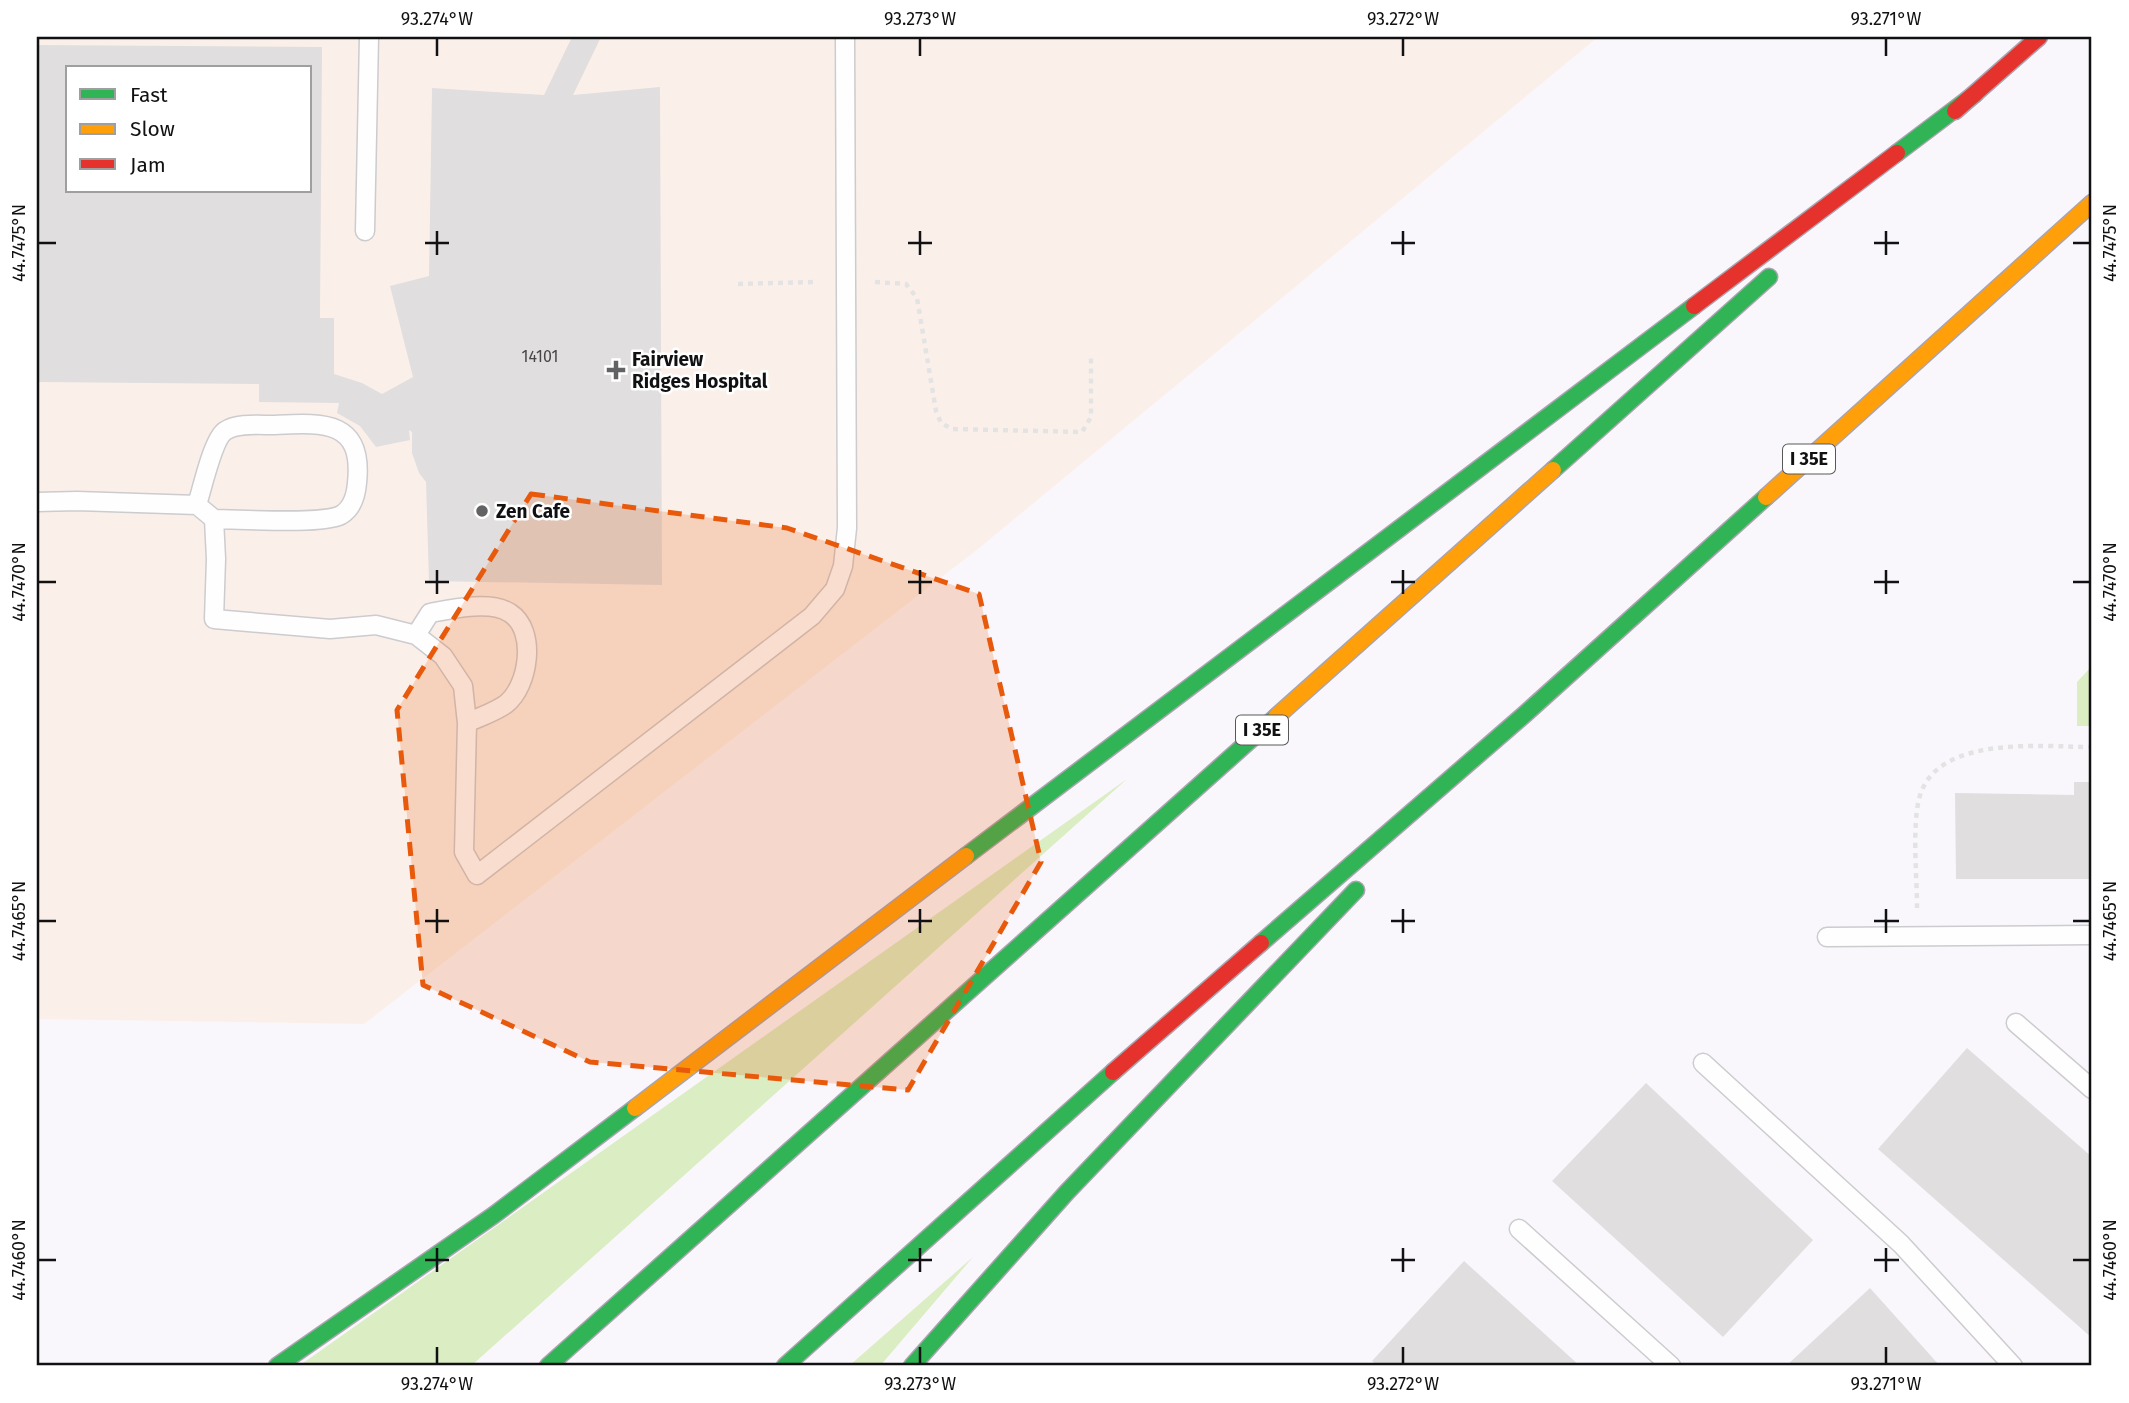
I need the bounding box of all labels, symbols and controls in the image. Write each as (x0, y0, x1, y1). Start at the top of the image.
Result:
text: 93.274°W (401, 8, 473, 30)
text: 93.273°W (884, 8, 956, 30)
text: 93.272°W (1367, 8, 1439, 30)
text: 93.271°W (1851, 8, 1922, 30)
legend (66, 66, 312, 192)
text: Fast (130, 82, 168, 108)
text: Slow (130, 116, 175, 142)
text: Jam (130, 152, 166, 178)
text: 44.7475°N (8, 204, 30, 282)
text: 44.7475°N (2099, 204, 2121, 282)
house number: 14101 (522, 347, 558, 366)
place label: Fairview Ridges Hospital (632, 348, 768, 393)
marker: Fairview Ridges Hospital (606, 360, 626, 380)
road number: I 35E (1783, 444, 1835, 474)
place label: Zen Cafe (496, 500, 570, 523)
marker: Zen Cafe (474, 503, 490, 519)
text: 44.7470°N (8, 542, 30, 622)
text: 44.7470°N (2099, 542, 2121, 622)
road number: I 35E (1236, 716, 1288, 744)
text: 44.7465°N (8, 881, 30, 961)
text: 44.7465°N (2099, 881, 2121, 961)
text: 44.7460°N (8, 1219, 30, 1301)
text: 44.7460°N (2099, 1219, 2121, 1301)
text: 93.274°W (401, 1373, 473, 1395)
text: 93.273°W (884, 1373, 956, 1395)
text: 93.272°W (1367, 1373, 1439, 1395)
text: 93.271°W (1851, 1373, 1922, 1395)

